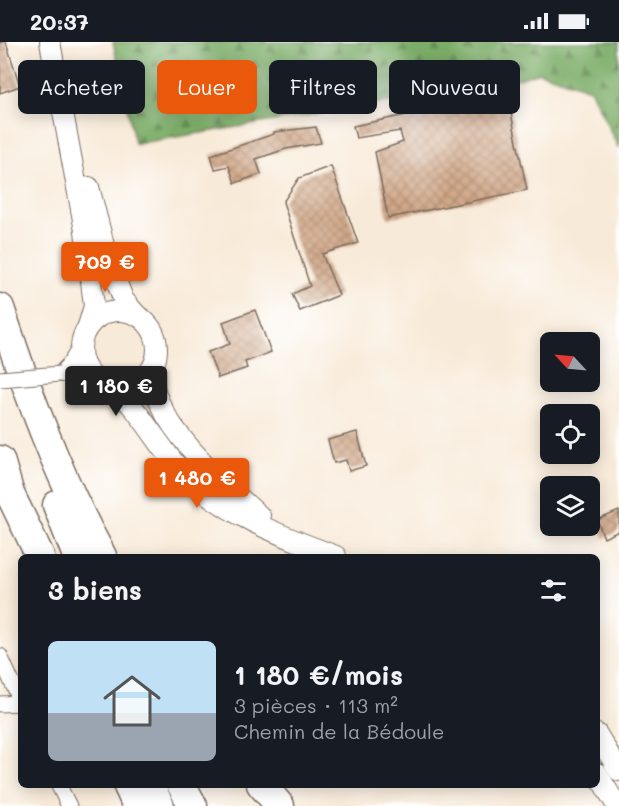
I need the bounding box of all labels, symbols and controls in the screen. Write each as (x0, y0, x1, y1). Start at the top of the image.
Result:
text: 20:37 (30, 7, 89, 36)
chip: Acheter (18, 60, 145, 114)
chip: Louer (157, 60, 257, 114)
chip: Filtres (269, 60, 377, 114)
chip: Nouveau (389, 60, 520, 114)
pin: 709 € (63, 242, 147, 293)
text: 709 € (75, 248, 135, 274)
north arrow (540, 332, 600, 392)
map controls (540, 332, 600, 536)
pin: 1 180 € (61, 366, 171, 417)
text: 1 180 € (79, 372, 153, 398)
button: locate (540, 404, 600, 464)
pin: 1 480 € (142, 458, 252, 509)
text: 1 480 € (158, 464, 236, 490)
button: layers (540, 476, 600, 536)
text: 3 biens (48, 573, 142, 607)
icon: filters (537, 574, 570, 607)
text: 1 180 €/mois (234, 658, 403, 692)
icon: home (96, 665, 168, 737)
text: 3 pièces · 113 m² (234, 692, 398, 718)
text: Chemin de la Bédoule (234, 718, 445, 744)

